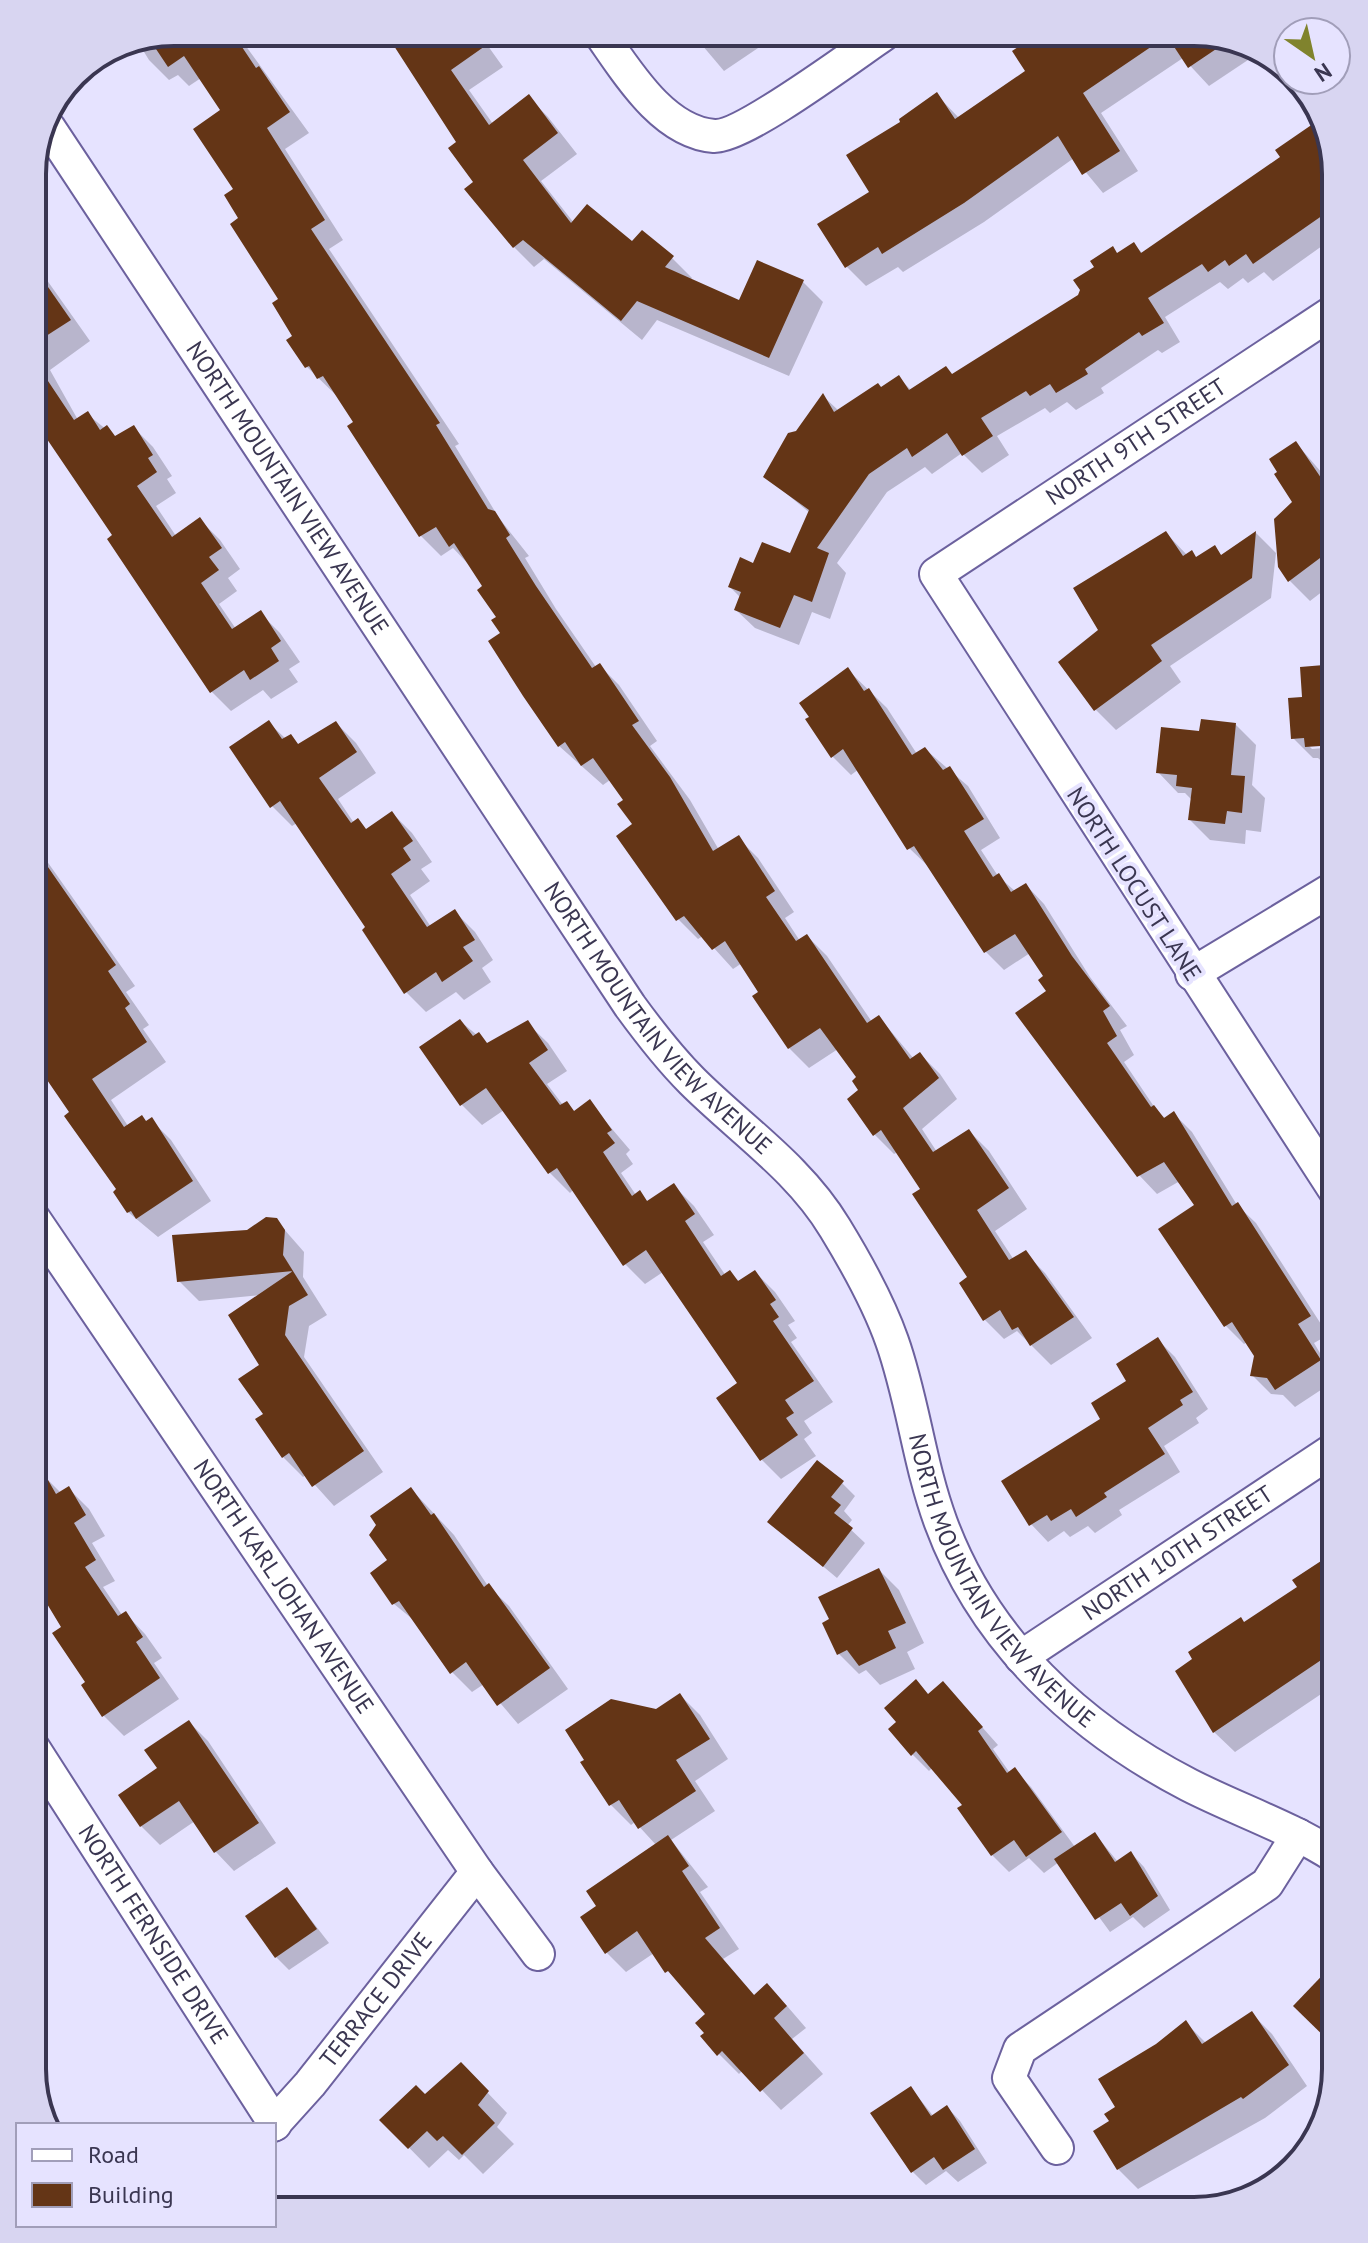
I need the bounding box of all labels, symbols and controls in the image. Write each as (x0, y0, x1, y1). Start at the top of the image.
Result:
north arrow (1272, 16, 1352, 96)
text: N (1309, 57, 1337, 88)
street label: NORTH MOUNTAIN VIEW AVENUE (179, 335, 396, 641)
street label: NORTH 9TH STREET (1040, 371, 1232, 512)
street label: NORTH LOCUST LANE (1060, 781, 1209, 987)
street label: NORTH MOUNTAIN VIEW AVENUE (537, 876, 779, 1161)
street label: NORTH MOUNTAIN VIEW AVENUE (902, 1431, 1101, 1735)
street label: NORTH KARL JOHAN AVENUE (187, 1453, 381, 1720)
street label: NORTH 10TH STREET (1076, 1478, 1279, 1627)
street label: NORTH FERNSIDE DRIVE (71, 1818, 236, 2050)
street label: TERRACE DRIVE (313, 1926, 439, 2074)
legend (16, 2123, 276, 2227)
text: Road (88, 2139, 139, 2170)
text: Building (88, 2179, 174, 2210)

